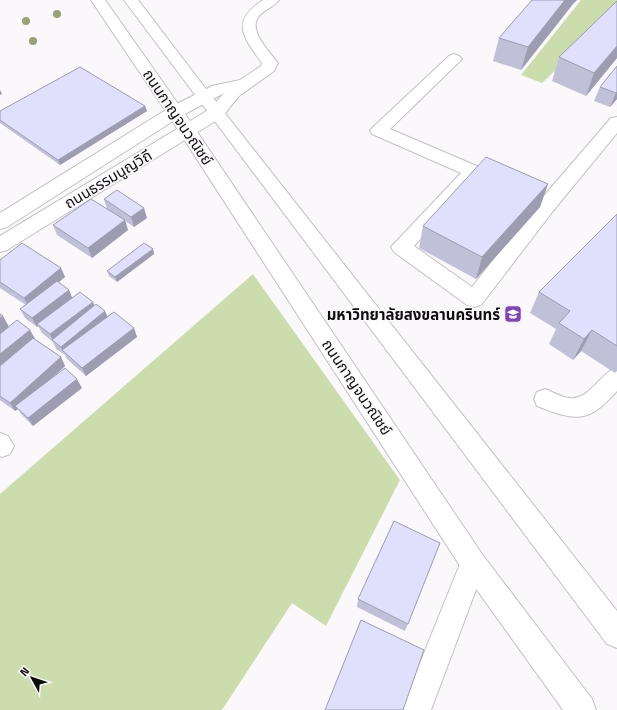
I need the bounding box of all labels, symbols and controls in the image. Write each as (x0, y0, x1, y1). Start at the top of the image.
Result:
street label: ถนนกาญจนวณิชย์ (137, 64, 219, 170)
street label: ถนนธรรมนูญวิถี (60, 144, 156, 214)
place label: มหาวิทยาลัยสงขลานครินทร์ (327, 303, 500, 326)
school or university icon: มหาวิทยาลัยสงขลานครินทร์ (503, 304, 523, 324)
street label: ถนนกาญจนวณิชย์ (316, 334, 398, 440)
north arrow (12, 658, 52, 698)
text: N (16, 664, 33, 680)

